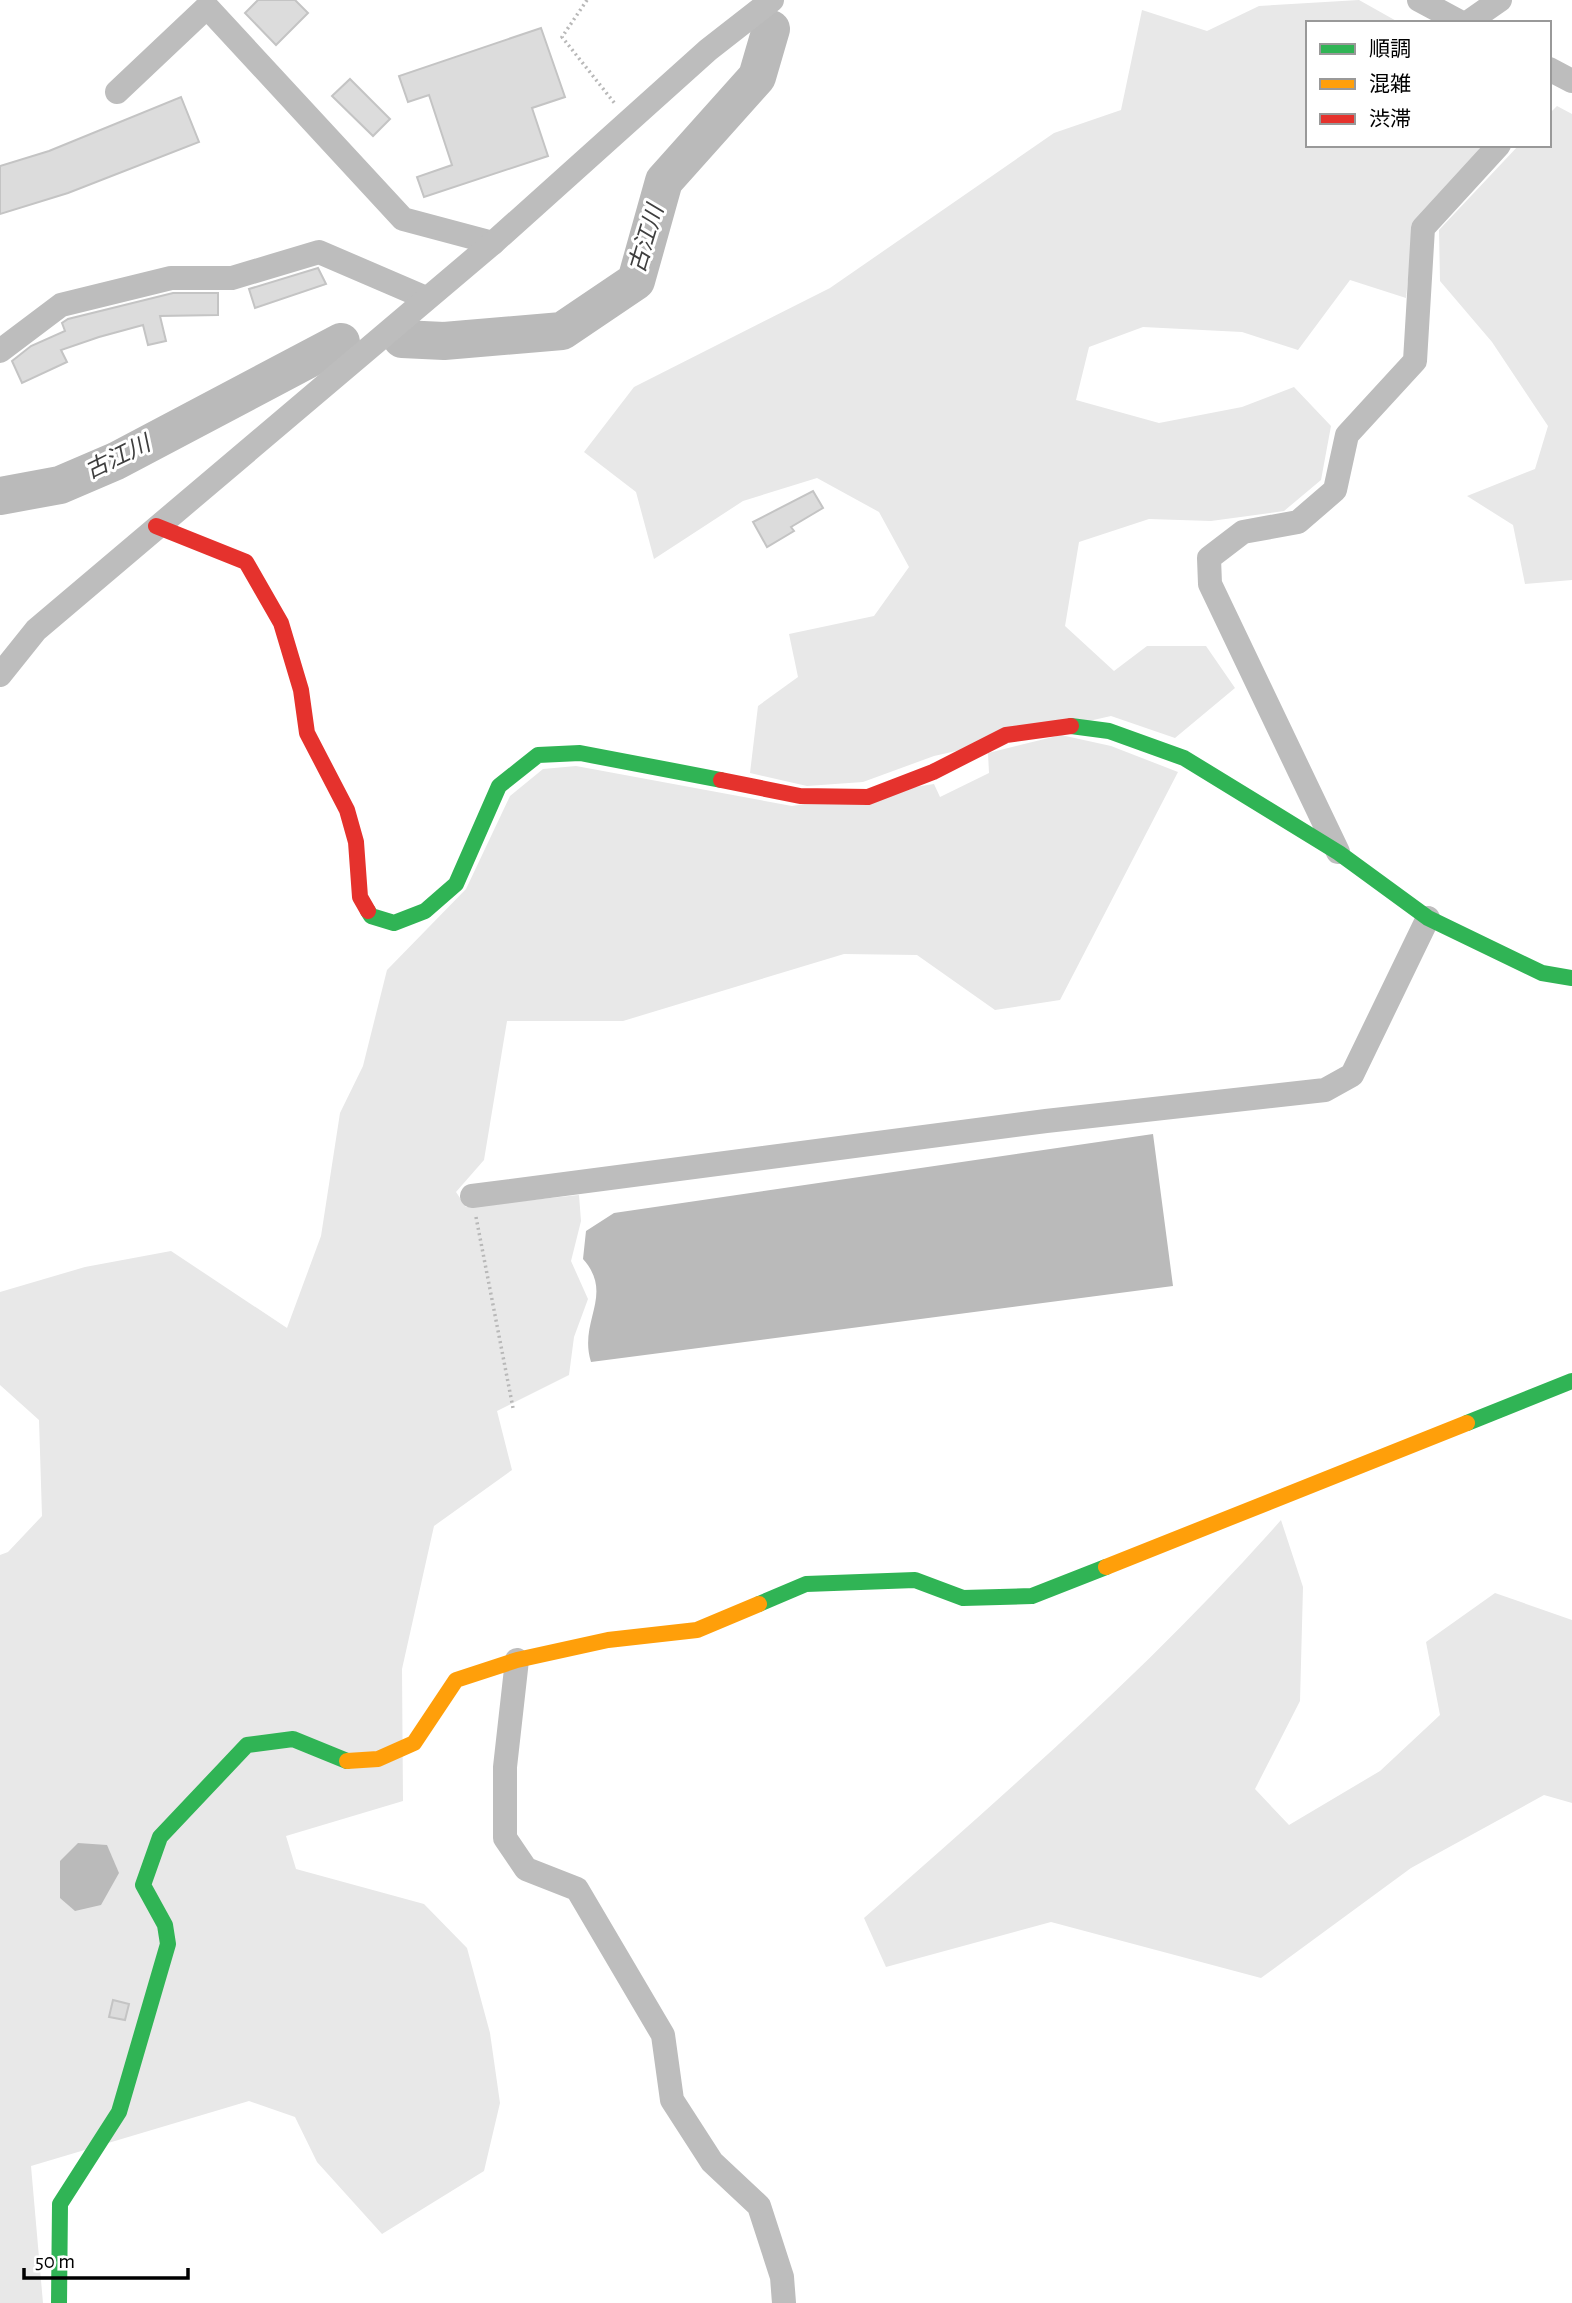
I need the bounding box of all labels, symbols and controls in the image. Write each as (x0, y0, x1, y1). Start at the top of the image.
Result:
legend (1306, 21, 1551, 147)
text: 順調 (1369, 38, 1411, 60)
text: 混雑 (1369, 73, 1411, 95)
text: 渋滞 (1369, 108, 1411, 130)
water label: 古江川 (624, 199, 669, 275)
water label: 古江川 (81, 429, 157, 483)
scale bar (24, 2236, 189, 2280)
text: 50 m (35, 2251, 75, 2272)

